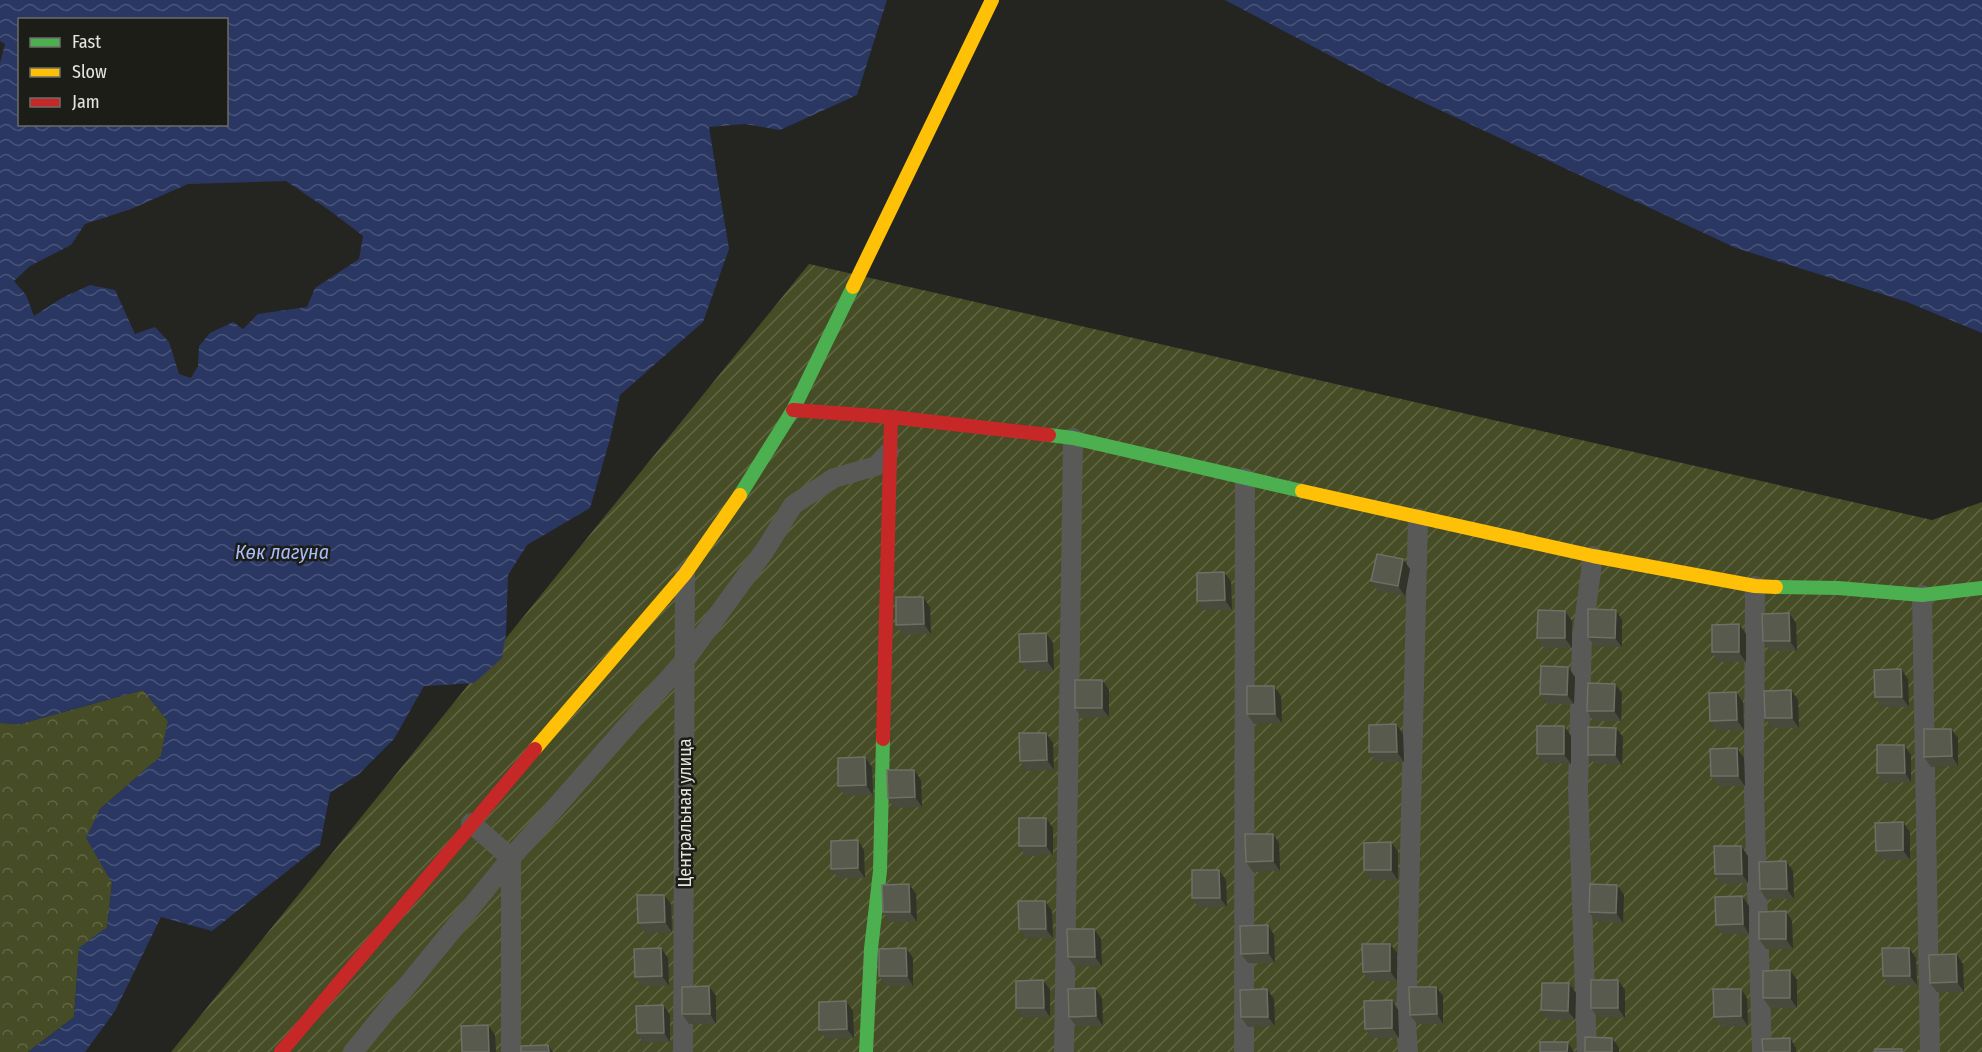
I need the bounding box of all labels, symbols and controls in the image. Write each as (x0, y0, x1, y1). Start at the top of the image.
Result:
legend (18, 18, 228, 126)
text: Fast (72, 31, 101, 53)
text: Slow (72, 61, 107, 83)
text: Jam (72, 91, 100, 113)
water label: Көк лагуна (235, 540, 329, 564)
street label: Центральная улица (674, 738, 696, 888)

